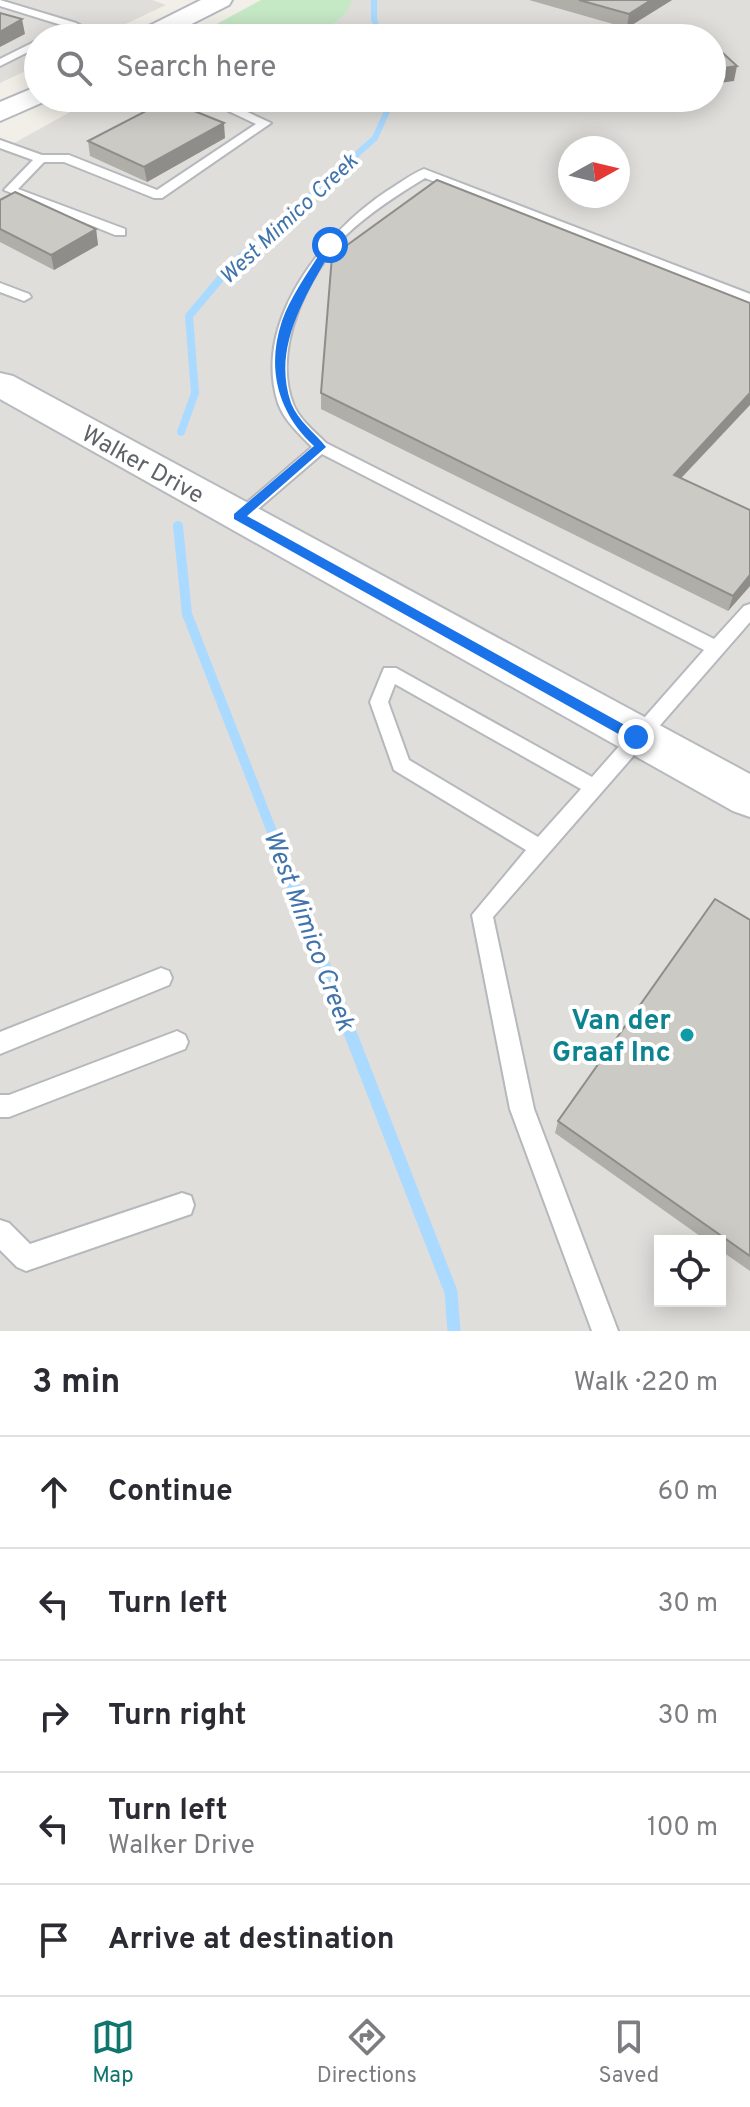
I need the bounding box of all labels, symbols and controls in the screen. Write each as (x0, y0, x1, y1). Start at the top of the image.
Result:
search box (24, 24, 726, 112)
icon: search (52, 46, 96, 90)
text: Search here (116, 50, 276, 87)
north arrow (558, 136, 630, 208)
water label: West Mimico Creek (215, 148, 365, 291)
route start (312, 227, 348, 263)
street label: Walker Drive (76, 420, 209, 512)
route end (618, 719, 654, 755)
water label: West Mimico Creek (254, 826, 361, 1036)
place label: Van der Graaf Inc (552, 1004, 671, 1072)
marker: Van der Graaf Inc (678, 1026, 696, 1044)
map controls (654, 1235, 726, 1307)
button: locate (654, 1235, 726, 1307)
text: 3 min (32, 1362, 120, 1405)
text: Walk · 220 m (574, 1367, 718, 1400)
icon: ahead (32, 1470, 76, 1514)
text: Continue (108, 1474, 233, 1511)
text: 60 m (658, 1476, 718, 1509)
icon: left (32, 1582, 76, 1626)
text: Turn left (108, 1586, 228, 1623)
text: 30 m (658, 1588, 718, 1621)
icon: right (32, 1694, 76, 1738)
text: Turn right (108, 1698, 246, 1735)
text: 30 m (658, 1700, 718, 1733)
text: Turn left (108, 1793, 228, 1830)
icon: left (32, 1806, 76, 1850)
text: 100 m (647, 1812, 718, 1845)
text: Walker Drive (108, 1830, 255, 1863)
icon: arrive (32, 1918, 76, 1962)
text: Arrive at destination (108, 1922, 394, 1959)
tab: Map (91, 2015, 135, 2090)
tab: Directions (317, 2015, 417, 2090)
tab: Saved (599, 2015, 659, 2090)

